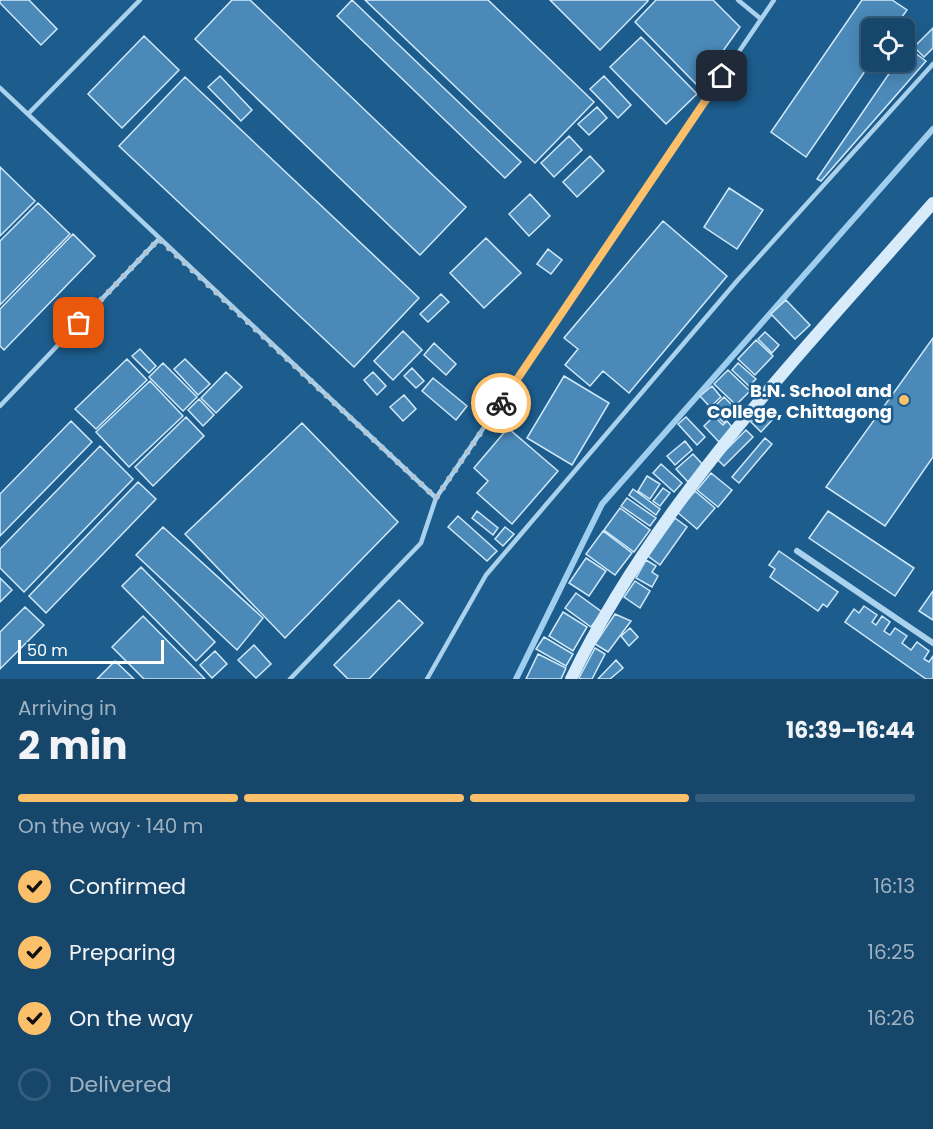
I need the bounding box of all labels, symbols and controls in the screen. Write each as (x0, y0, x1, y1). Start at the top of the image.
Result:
map controls (861, 18, 915, 72)
button: locate (861, 18, 915, 72)
pin (696, 50, 747, 101)
icon: home (705, 59, 738, 92)
pin (53, 297, 104, 348)
icon: bag (62, 306, 95, 339)
courier (471, 373, 531, 433)
place label: B.N. School and College, Chittagong (707, 378, 892, 424)
icon: bike (485, 387, 518, 420)
marker: B.N. School and College, Chittagong (897, 393, 911, 407)
scale bar (18, 637, 164, 664)
text: 50 m (27, 639, 68, 662)
text: Arriving in (18, 694, 117, 722)
text: 16:39–16:44 (786, 715, 915, 746)
text: 2 min (18, 718, 128, 773)
text: On the way · 140 m (18, 812, 203, 840)
icon: check (18, 870, 51, 903)
text: Confirmed (69, 871, 186, 902)
text: 16:13 (873, 872, 915, 900)
icon: check (18, 936, 51, 969)
text: Preparing (69, 937, 176, 968)
text: 16:25 (868, 938, 915, 966)
icon: check (18, 1002, 51, 1035)
text: On the way (69, 1003, 193, 1034)
text: 16:26 (867, 1004, 915, 1032)
text: Delivered (69, 1069, 172, 1100)

